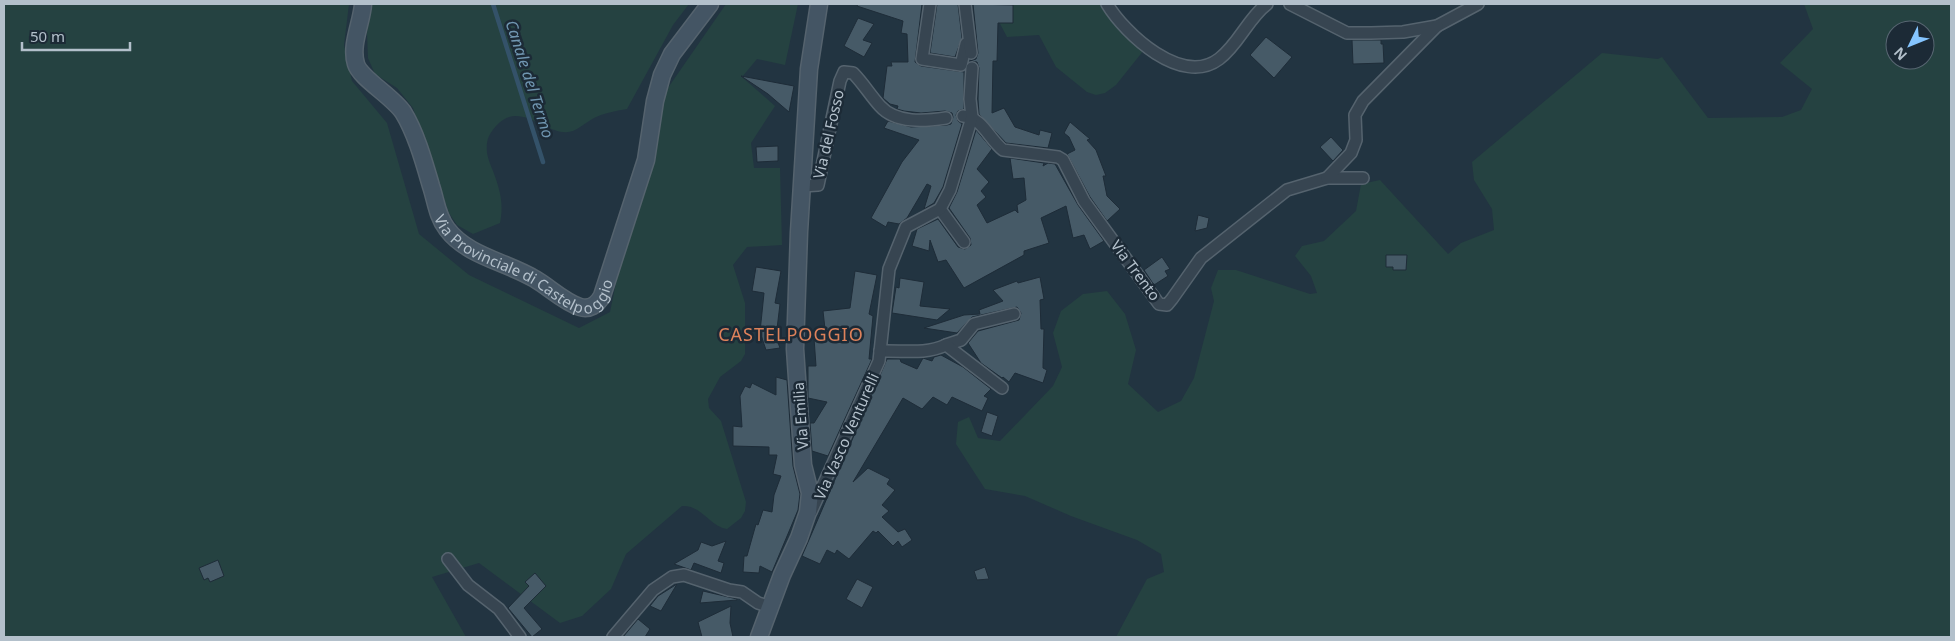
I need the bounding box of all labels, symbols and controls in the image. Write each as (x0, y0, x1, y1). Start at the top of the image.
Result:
water label: Canale del Termo (501, 17, 559, 141)
scale bar (22, 20, 130, 52)
north arrow (1885, 20, 1935, 70)
text: 50 m (30, 26, 65, 46)
text: N (1889, 44, 1911, 65)
street label: Via del Fosso (808, 87, 848, 181)
street label: Via Provinciale di Castelpoggio (430, 211, 617, 318)
street label: Via Trento (1107, 236, 1165, 304)
district label: CASTELPOGGIO (718, 322, 864, 346)
street label: Via Vasco Venturelli (809, 369, 883, 503)
street label: Via Emilia (788, 382, 812, 450)

